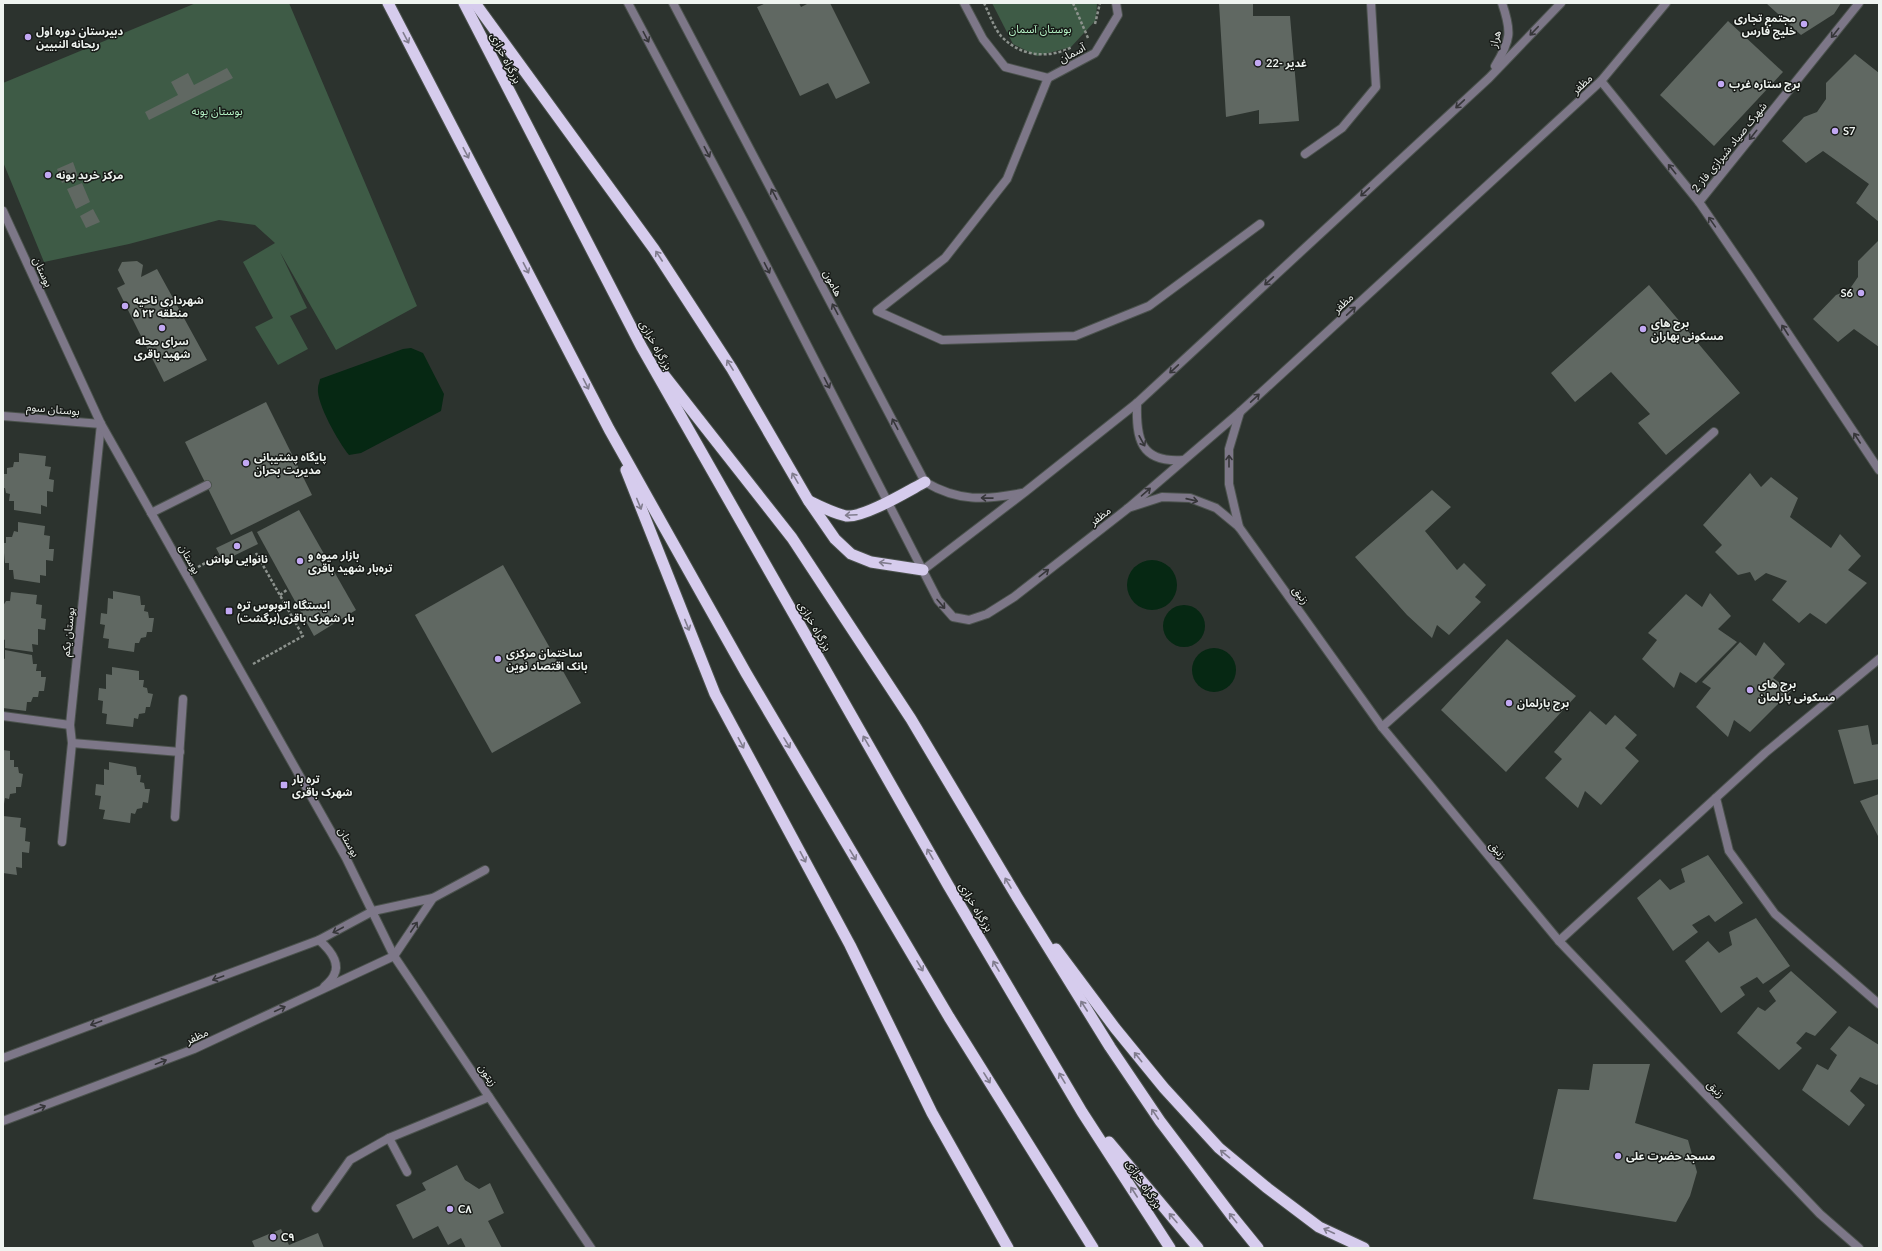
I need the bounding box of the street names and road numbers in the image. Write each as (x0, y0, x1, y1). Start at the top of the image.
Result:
street label: هراز (1486, 29, 1504, 50)
street label: بزرگراه خرازی (487, 30, 525, 86)
street label: آسمان (1056, 40, 1088, 66)
street label: مظفر (1568, 71, 1595, 98)
street label: شهرک صیاد شیرازی فاز 2 (1688, 99, 1770, 195)
street label: بوستان (30, 255, 56, 289)
street label: هامون (820, 267, 846, 299)
street label: مظفر (1329, 290, 1356, 317)
street label: بزرگراه خرازی (637, 318, 675, 372)
street label: بوستان سوم (26, 400, 80, 419)
street label: مظفر (1086, 503, 1114, 529)
street label: بوستان (176, 542, 204, 576)
street label: زنبق (1290, 583, 1312, 607)
street label: بزرگراه خرازی (795, 599, 835, 653)
street label: بوستان یکم (58, 607, 80, 658)
street label: بوستان (335, 825, 363, 859)
street label: زنبق (1486, 838, 1510, 862)
street label: بزرگراه خرازی (956, 880, 996, 934)
street label: مظفر (183, 1025, 211, 1048)
street label: زیتون (475, 1061, 500, 1089)
street label: زنبق (1704, 1077, 1728, 1101)
street label: بزرگراه خرازی (1123, 1157, 1165, 1211)

